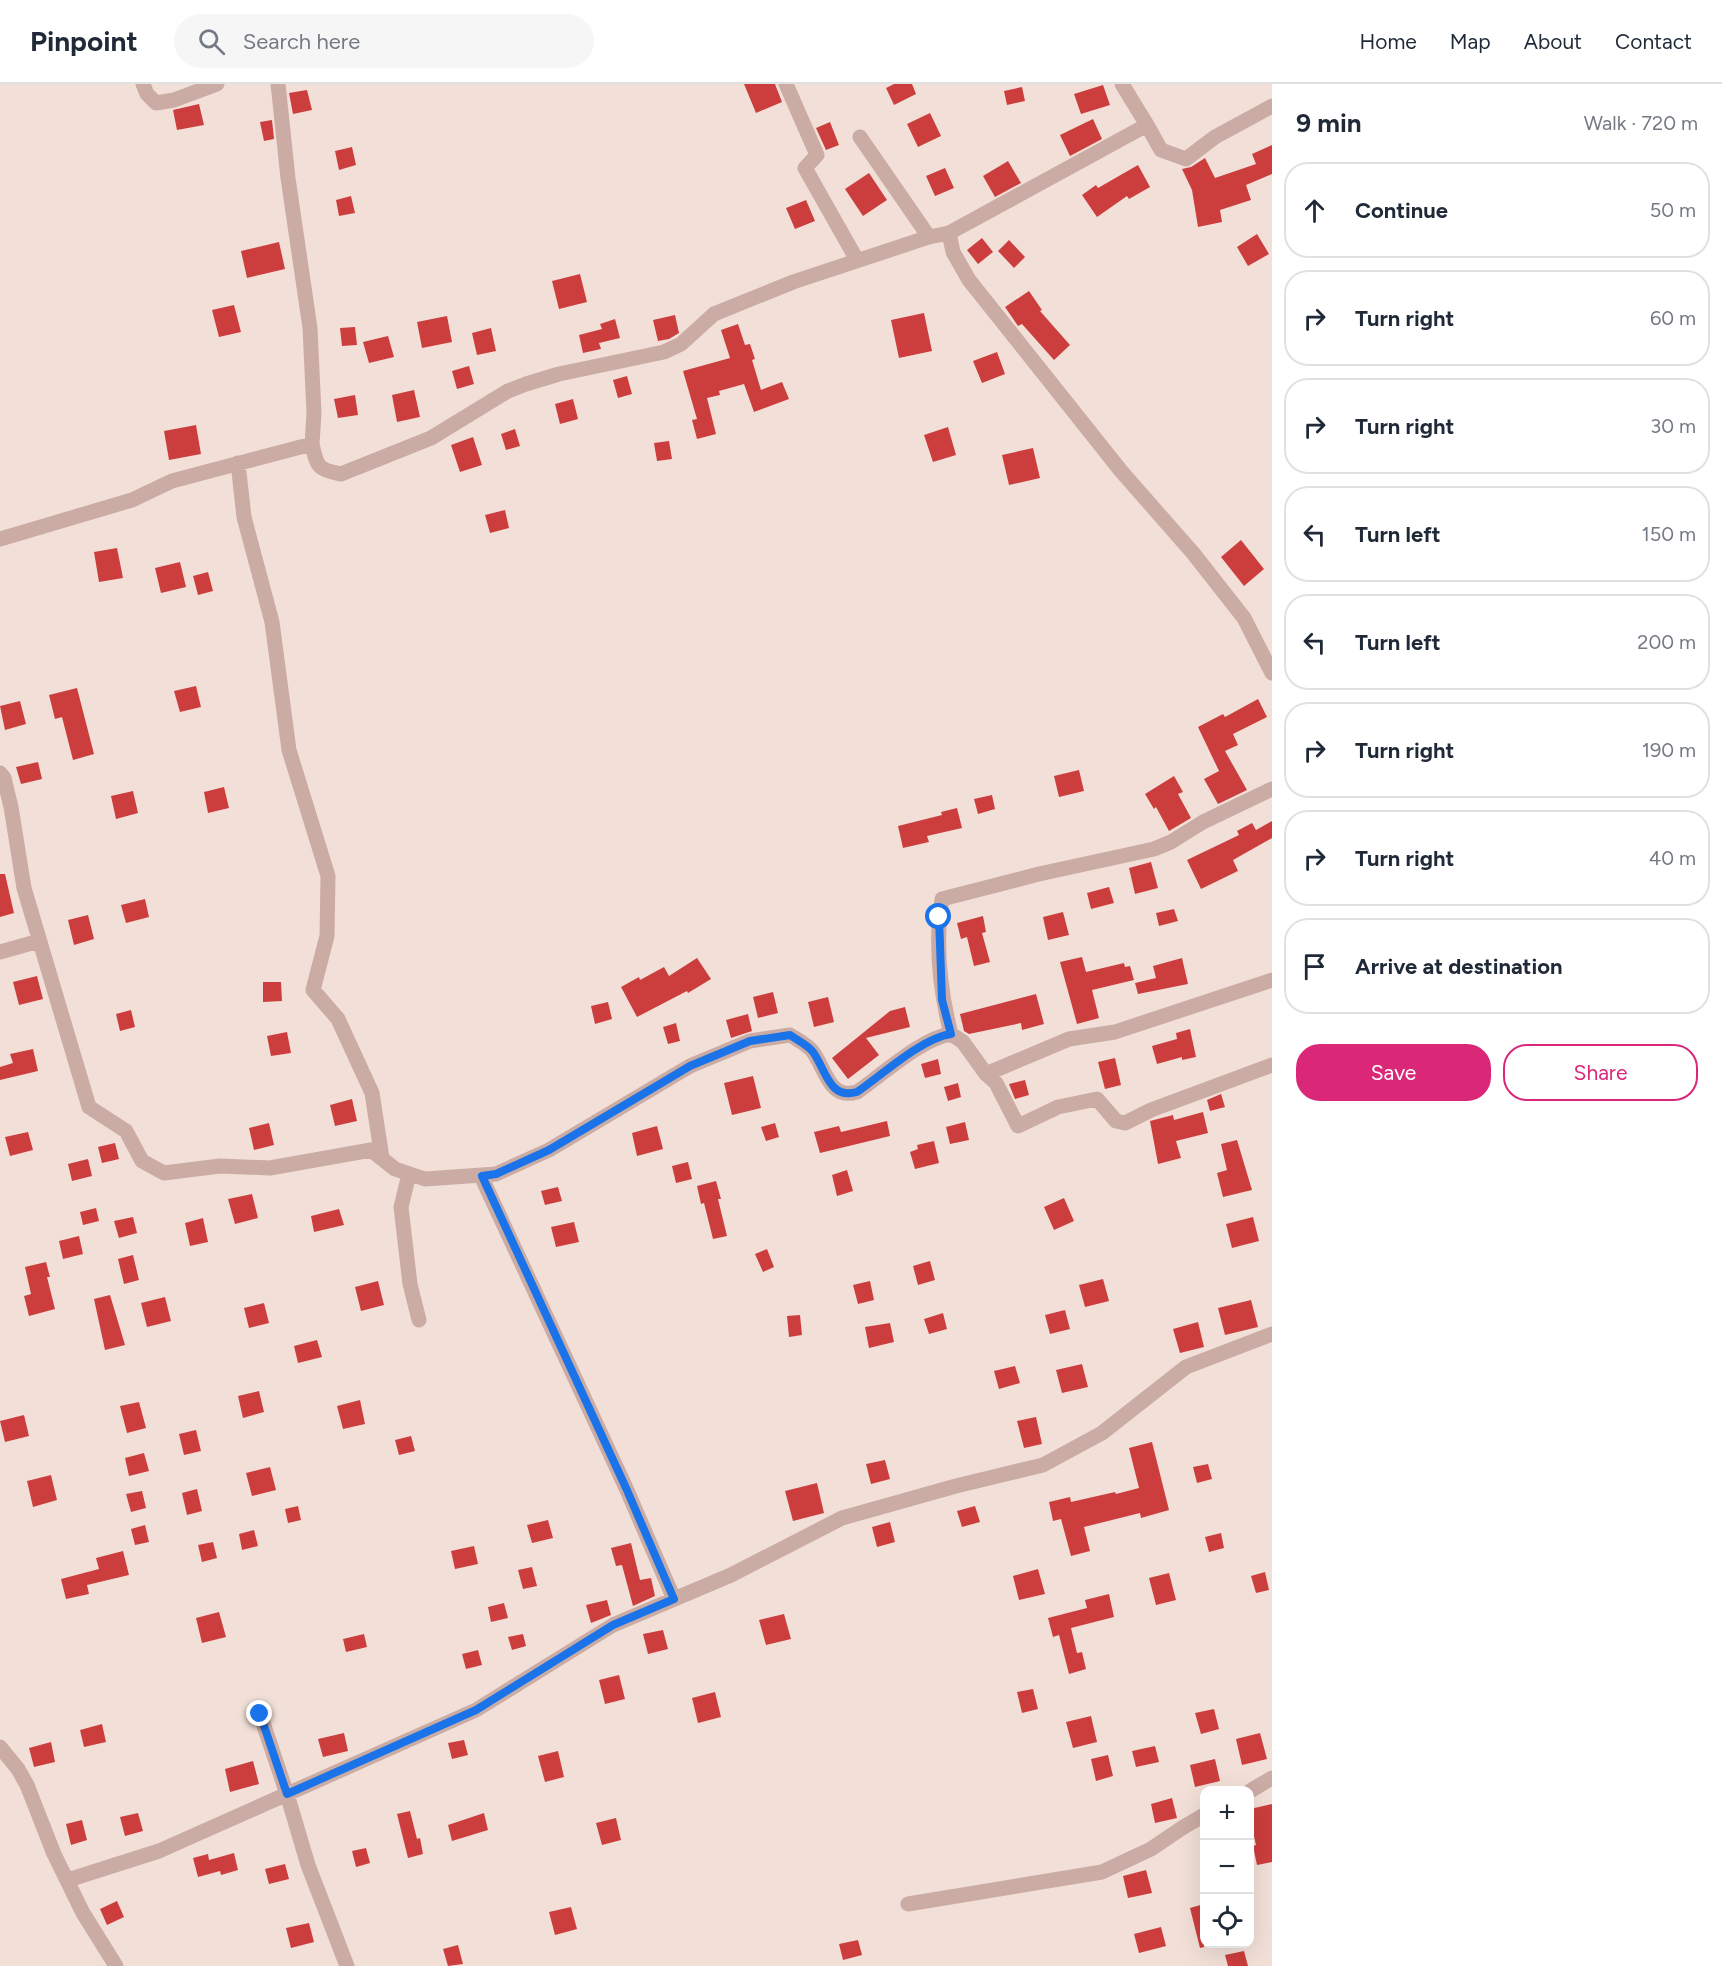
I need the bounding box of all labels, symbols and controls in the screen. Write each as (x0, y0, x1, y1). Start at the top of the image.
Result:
search box (174, 14, 594, 68)
text: Pinpoint (30, 24, 138, 58)
icon: search (195, 25, 228, 58)
text: Search here (243, 28, 360, 55)
text: Home (1360, 29, 1417, 54)
text: Map (1450, 29, 1491, 54)
text: About (1524, 29, 1582, 54)
text: Contact (1615, 29, 1692, 54)
text: 9 min (1296, 107, 1362, 139)
text: Walk · 720 m (1584, 111, 1698, 135)
icon: ahead (1298, 194, 1331, 227)
text: Continue (1355, 197, 1448, 224)
text: 50 m (1650, 198, 1696, 222)
icon: right (1298, 302, 1331, 335)
text: Turn right (1355, 305, 1454, 332)
text: 60 m (1650, 306, 1696, 330)
icon: right (1298, 410, 1331, 443)
text: Turn right (1355, 413, 1454, 440)
text: 30 m (1650, 414, 1696, 438)
icon: left (1298, 518, 1331, 551)
text: Turn left (1355, 521, 1441, 548)
text: 150 m (1641, 522, 1696, 546)
icon: left (1298, 626, 1331, 659)
text: Turn left (1355, 629, 1441, 656)
text: 200 m (1637, 630, 1696, 654)
icon: right (1298, 734, 1331, 767)
text: Turn right (1355, 737, 1454, 764)
text: 190 m (1642, 738, 1696, 762)
icon: right (1298, 842, 1331, 875)
text: Turn right (1355, 845, 1454, 872)
text: 40 m (1649, 846, 1696, 870)
route start (925, 903, 951, 929)
icon: arrive (1298, 950, 1331, 983)
text: Arrive at destination (1355, 953, 1563, 980)
button: Save (1296, 1044, 1491, 1101)
button: Share (1503, 1044, 1698, 1101)
route end (246, 1700, 272, 1726)
map controls (1200, 1786, 1254, 1948)
button: + (1200, 1786, 1254, 1840)
button: − (1200, 1840, 1254, 1894)
button: locate (1200, 1894, 1254, 1948)

